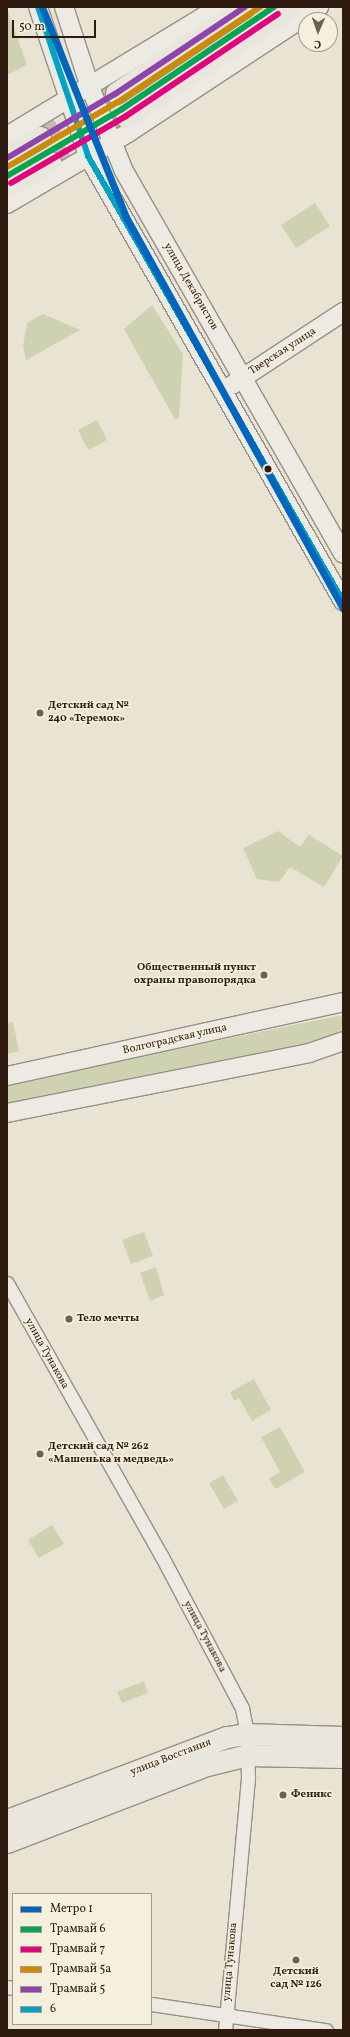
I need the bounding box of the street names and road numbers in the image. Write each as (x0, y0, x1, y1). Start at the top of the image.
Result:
street label: улица Декабристов (160, 241, 220, 333)
street label: Тверская улица (247, 325, 319, 379)
street label: Волгоградская улица (121, 1022, 229, 1058)
street label: улица Тунакова (21, 1316, 71, 1392)
street label: улица Тунакова (180, 1599, 228, 1675)
street label: улица Восстания (129, 1737, 213, 1779)
street label: улица Тунакова (221, 1922, 241, 2002)

